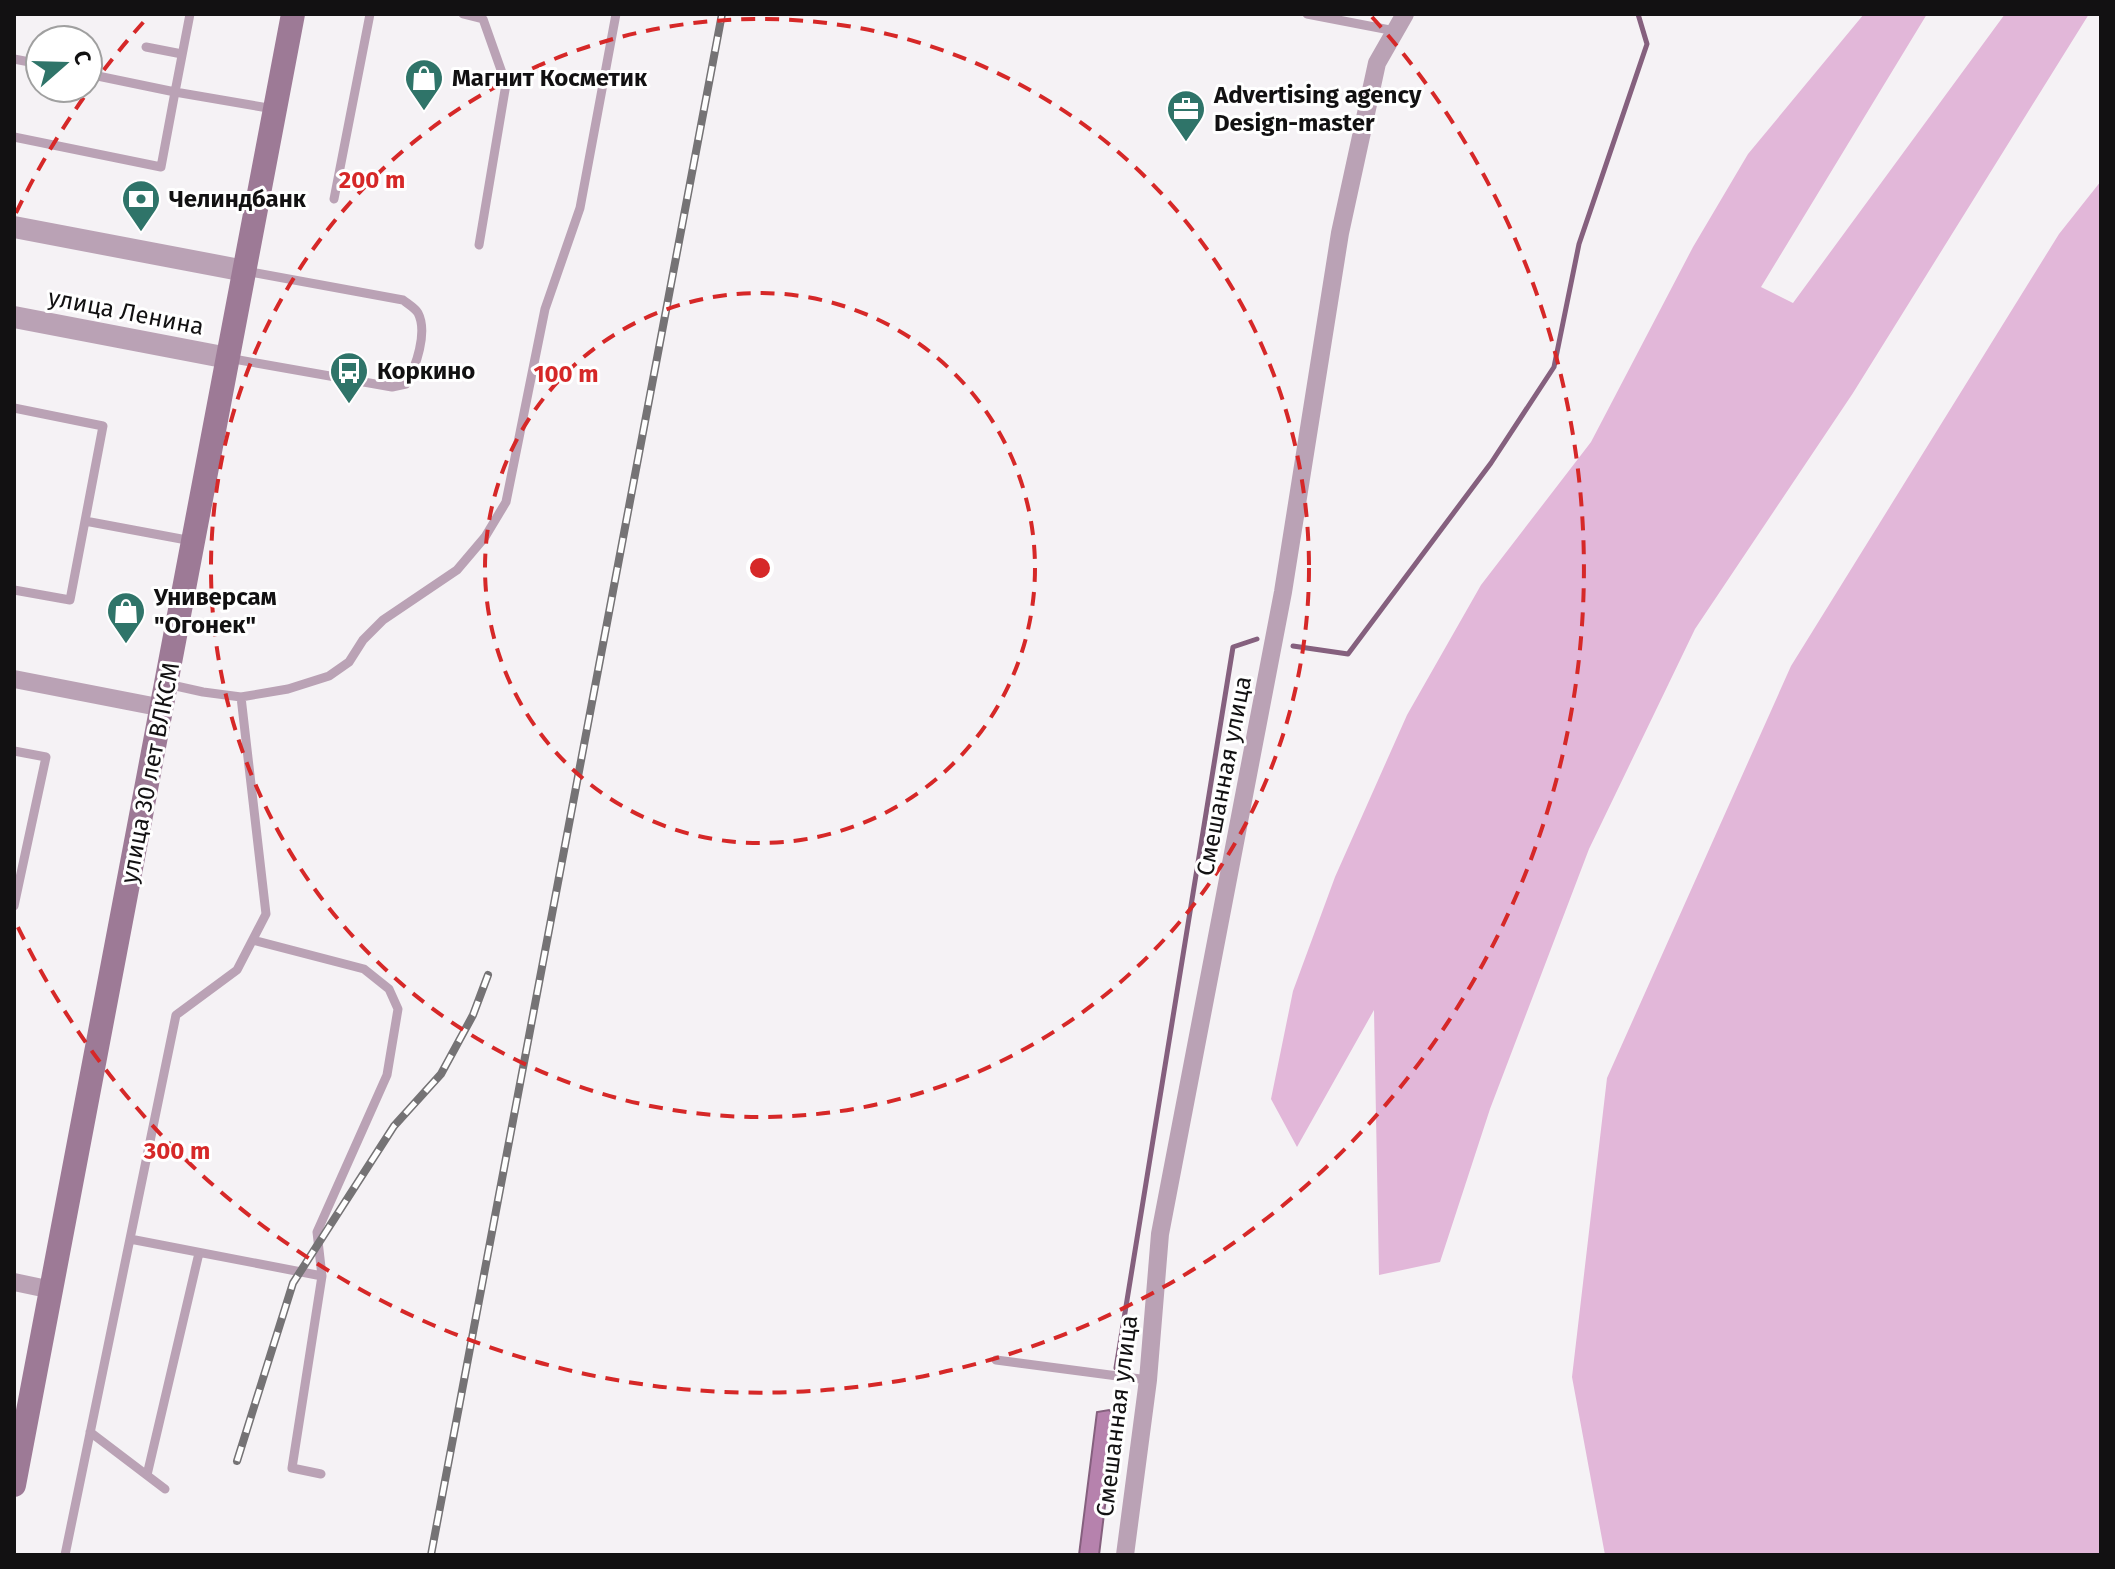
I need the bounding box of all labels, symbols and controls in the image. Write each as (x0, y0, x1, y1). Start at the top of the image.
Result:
north arrow (24, 24, 104, 104)
text: С (67, 47, 97, 68)
shop icon: Магнит Косметик (403, 57, 445, 112)
place label: Магнит Косметик (452, 64, 648, 92)
place label: Advertising agency Design-master (1213, 81, 1422, 137)
office icon: Advertising agency Design-master (1165, 88, 1207, 143)
text: 200 m (339, 166, 405, 194)
bank icon: Челиндбанк (120, 178, 162, 233)
place label: Челиндбанк (169, 185, 307, 213)
street label: улица Ленина (46, 283, 206, 341)
bus stop icon: Коркино (328, 350, 370, 405)
place label: Коркино (377, 357, 475, 385)
text: 100 m (533, 360, 599, 388)
centre of rings (746, 554, 774, 582)
place label: Универсам "Огонек" (153, 583, 277, 639)
shop icon: Универсам "Огонек" (105, 590, 147, 645)
street label: улица 30 лет ВЛКСМ (115, 660, 185, 886)
street label: Смешанная улица (1191, 674, 1257, 878)
text: 300 m (143, 1137, 210, 1165)
street label: Смешанная улица (1091, 1314, 1143, 1518)

